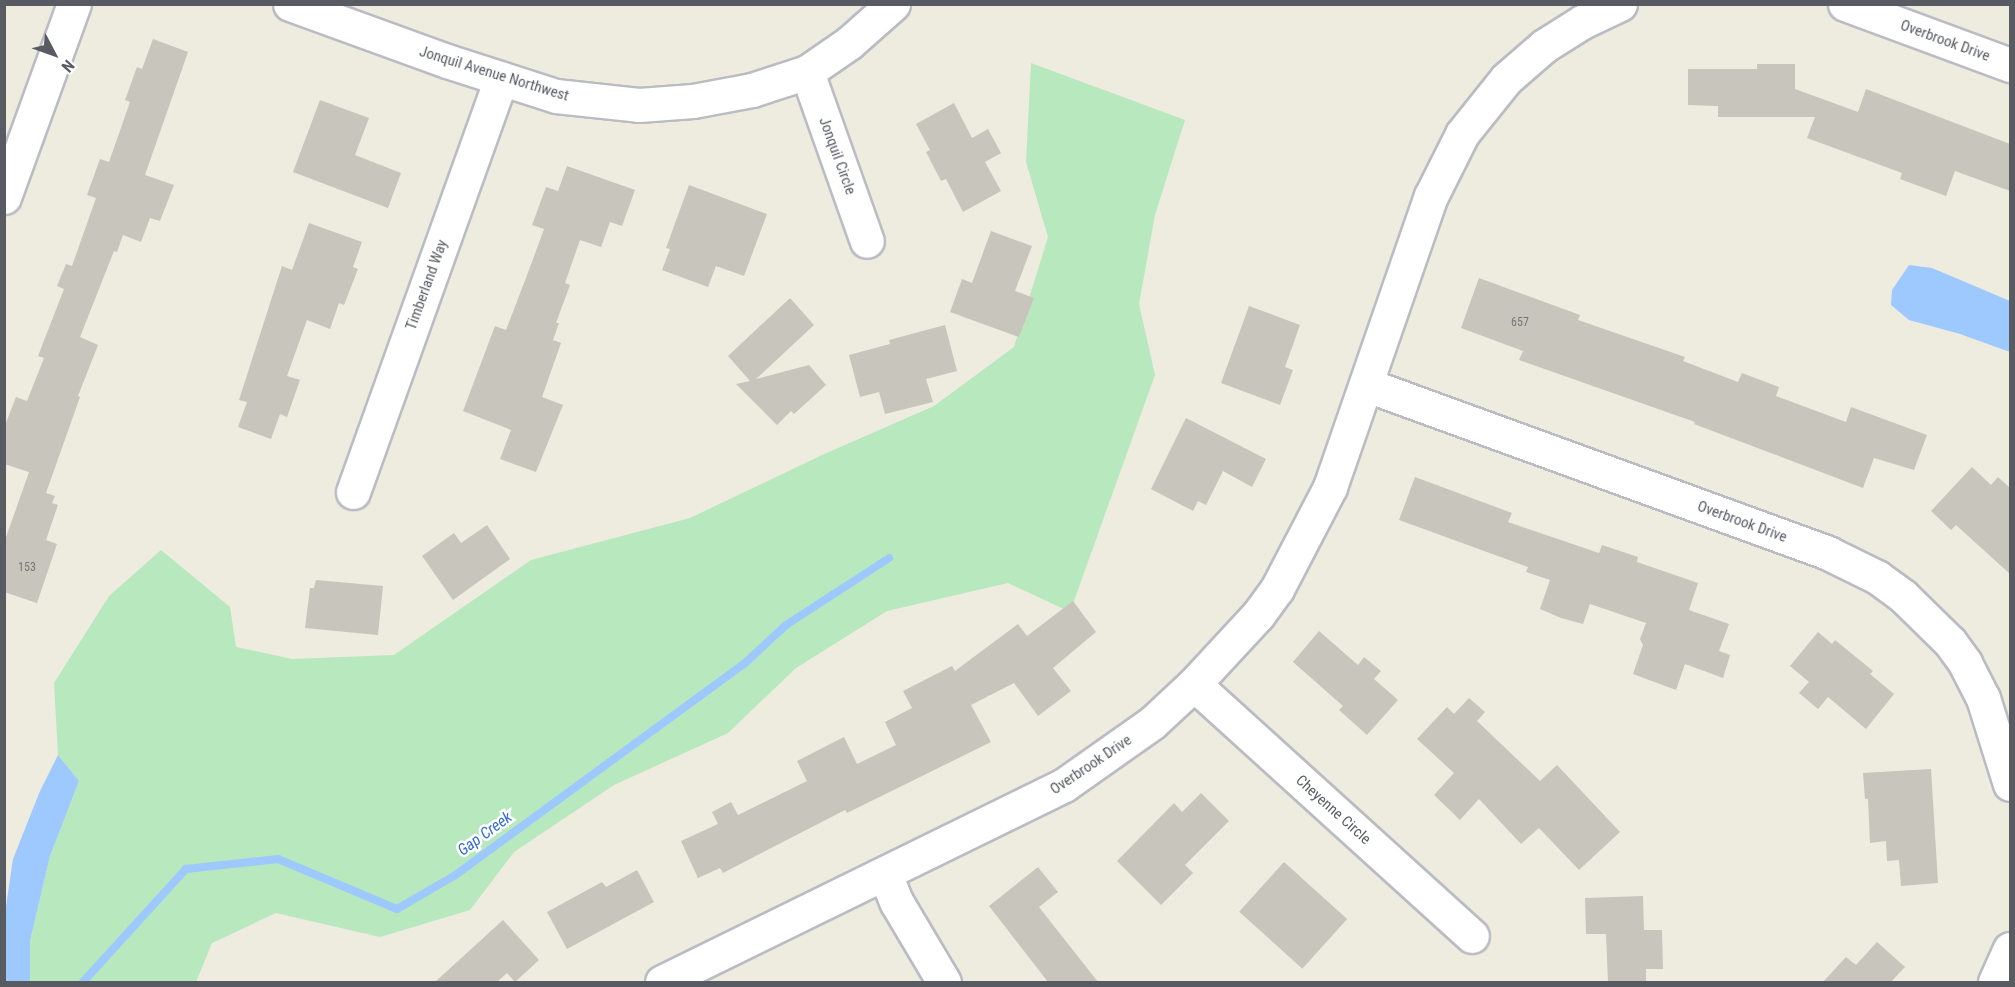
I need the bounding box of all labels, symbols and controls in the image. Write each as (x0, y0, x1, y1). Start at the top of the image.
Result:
street label: Overbrook Drive (1898, 16, 1992, 66)
north arrow (24, 24, 84, 84)
street label: Jonquil Avenue Northwest (417, 43, 571, 105)
text: N (58, 56, 78, 76)
street label: Jonquil Circle (815, 115, 859, 197)
street label: Timberland Way (402, 237, 452, 333)
house number: 657 (1511, 316, 1529, 330)
street label: Overbrook Drive (1695, 497, 1789, 547)
house number: 153 (18, 561, 36, 575)
street label: Overbrook Drive (1047, 731, 1135, 799)
street label: Cheyenne Circle (1292, 772, 1374, 848)
water label: Gap Creek (454, 808, 516, 860)

